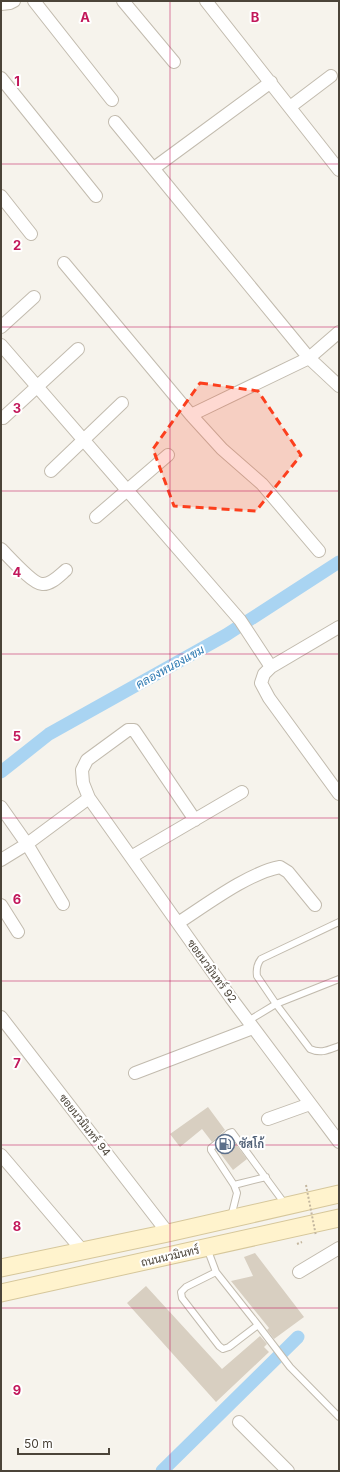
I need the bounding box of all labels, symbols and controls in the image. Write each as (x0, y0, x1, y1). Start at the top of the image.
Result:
text: A (80, 9, 90, 25)
text: B (251, 9, 260, 25)
text: 1 (14, 73, 20, 89)
text: 2 (13, 237, 21, 253)
text: 3 (13, 400, 21, 416)
text: 4 (13, 564, 22, 580)
water label: คลองหนองแขม (133, 641, 207, 692)
text: 5 (13, 728, 21, 744)
text: 6 (13, 891, 21, 907)
street label: ซอยนวมินทร์ 92 (184, 936, 241, 1005)
text: 7 (13, 1055, 21, 1071)
street label: ซอยนวมินทร์ 94 (56, 1090, 115, 1159)
fuel station icon: ซัสโก้ (214, 1133, 236, 1155)
place label: ซัสโก้ (239, 1136, 265, 1151)
text: 8 (13, 1218, 21, 1234)
street label: ถนนนวมินทร์ (139, 1242, 200, 1269)
text: 9 (13, 1382, 21, 1398)
scale bar (18, 1430, 109, 1456)
text: 50 m (24, 1436, 53, 1451)

